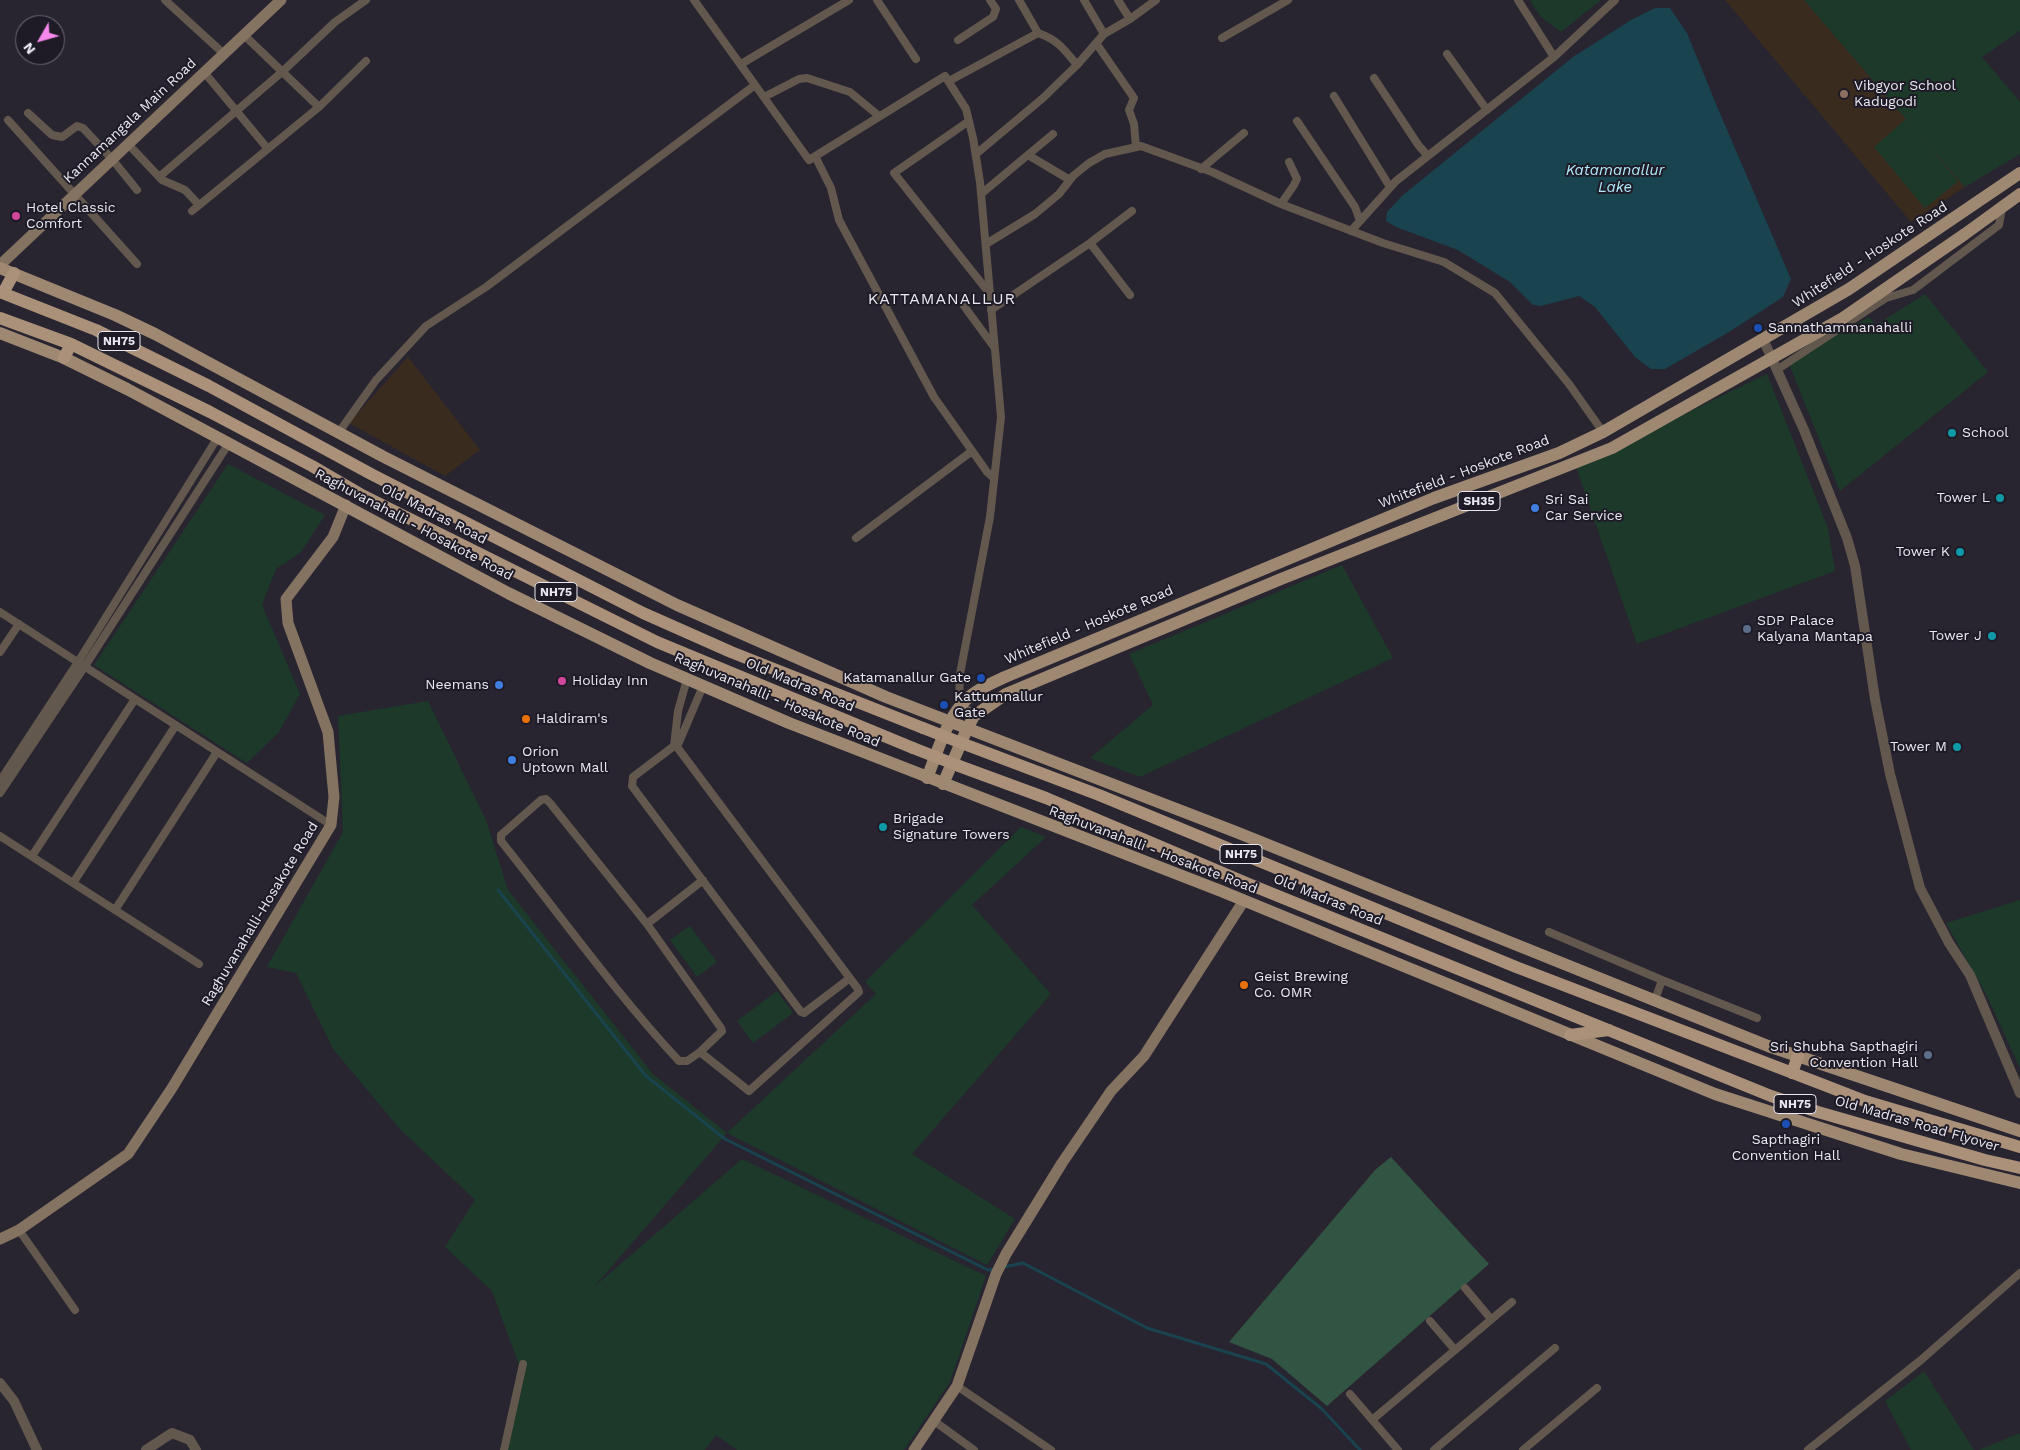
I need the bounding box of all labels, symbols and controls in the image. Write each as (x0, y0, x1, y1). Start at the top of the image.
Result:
north arrow (15, 15, 65, 65)
text: N (19, 40, 38, 58)
street label: Kannamangala Main Road (60, 55, 200, 187)
place label: Vibgyor School Kadugodi (1854, 78, 1956, 110)
marker: Vibgyor School Kadugodi (1838, 88, 1850, 100)
water label: Katamanallur Lake (1566, 162, 1664, 197)
street label: Whitefield - Hoskote Road (1789, 199, 1951, 311)
place label: Hotel Classic Comfort (26, 200, 116, 232)
marker: Hotel Classic Comfort (10, 210, 22, 222)
district label: KATTAMANALLUR (866, 289, 1018, 309)
place label: Sannathammanahalli (1768, 320, 1912, 336)
marker: Sannathammanahalli (1752, 322, 1764, 334)
road number: NH75 (98, 332, 140, 351)
place label: School (1962, 425, 2009, 441)
marker: School (1946, 427, 1958, 439)
street label: Whitefield - Hoskote Road (1376, 432, 1552, 512)
street label: Raghuvanahalli - Hosakote Road (312, 465, 516, 585)
street label: Old Madras Road (378, 480, 490, 548)
place label: Tower L (1936, 490, 1990, 506)
road number: SH35 (1458, 492, 1500, 511)
place label: Sri Sai Car Service (1545, 492, 1623, 524)
marker: Tower L (1994, 492, 2006, 504)
marker: Sri Sai Car Service (1529, 502, 1541, 514)
place label: Tower K (1896, 544, 1950, 560)
marker: Tower K (1954, 546, 1966, 558)
road number: NH75 (535, 582, 577, 602)
street label: Whitefield - Hoskote Road (1002, 582, 1176, 668)
place label: SDP Palace Kalyana Mantapa (1757, 613, 1873, 646)
marker: SDP Palace Kalyana Mantapa (1741, 623, 1753, 635)
place label: Tower J (1929, 628, 1982, 644)
marker: Tower J (1986, 630, 1998, 642)
street label: Raghuvanahalli - Hosakote Road (672, 649, 882, 751)
street label: Old Madras Road (743, 654, 857, 716)
place label: Katamanallur Gate (843, 670, 971, 686)
marker: Katamanallur Gate (975, 672, 987, 684)
place label: Holiday Inn (572, 673, 648, 689)
marker: Holiday Inn (556, 675, 568, 687)
place label: Neemans (425, 677, 489, 693)
marker: Neemans (493, 679, 505, 691)
place label: Kattumnallur Gate (954, 689, 1043, 722)
marker: Kattumnallur Gate (938, 699, 950, 711)
place label: Haldiram's (536, 711, 608, 727)
marker: Haldiram's (520, 713, 532, 725)
place label: Tower M (1890, 739, 1947, 755)
marker: Tower M (1951, 741, 1963, 753)
place label: Orion Uptown Mall (522, 744, 608, 776)
marker: Orion Uptown Mall (506, 754, 518, 766)
street label: Raghuvanahalli - Hosakote Road (1046, 802, 1260, 898)
place label: Brigade Signature Towers (893, 811, 1010, 844)
street label: Raghuvanahalli-Hosakote Road (198, 819, 322, 1009)
marker: Brigade Signature Towers (877, 821, 889, 833)
road number: NH75 (1220, 844, 1262, 864)
street label: Old Madras Road (1271, 870, 1385, 930)
place label: Geist Brewing Co. OMR (1254, 969, 1348, 1002)
marker: Geist Brewing Co. OMR (1238, 979, 1250, 991)
place label: Sri Shubha Sapthagiri Convention Hall (1770, 1039, 1918, 1072)
marker: Sri Shubha Sapthagiri Convention Hall (1922, 1049, 1934, 1061)
street label: Old Madras Road Flyover (1833, 1092, 2001, 1156)
road number: NH75 (1774, 1094, 1816, 1114)
marker: Sapthagiri Convention Hall (1780, 1118, 1792, 1130)
place label: Sapthagiri Convention Hall (1732, 1132, 1840, 1164)

